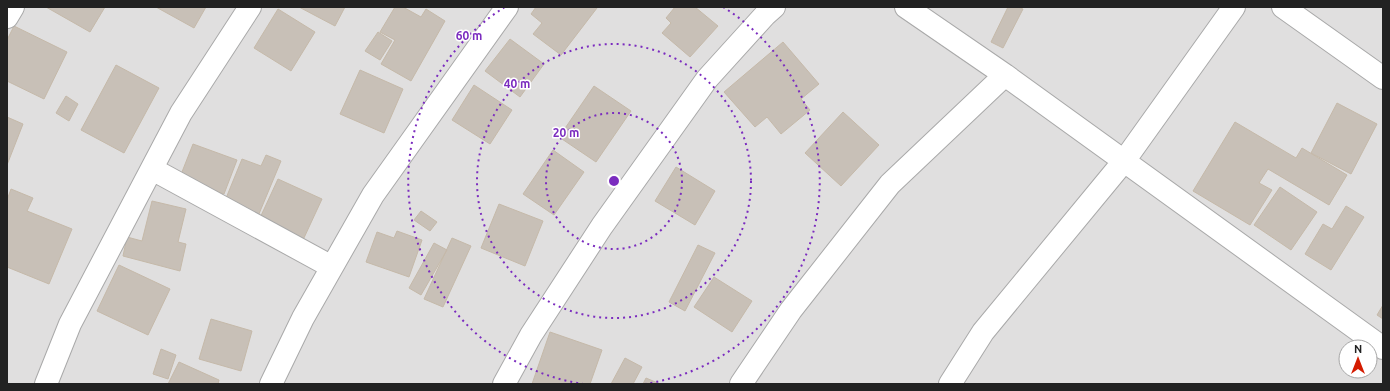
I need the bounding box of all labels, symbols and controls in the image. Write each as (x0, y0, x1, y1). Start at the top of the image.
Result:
text: 60 m (456, 29, 482, 42)
text: 40 m (504, 77, 530, 90)
text: 20 m (553, 126, 579, 139)
centre of rings (607, 174, 621, 188)
north arrow (1338, 339, 1378, 379)
text: N (1354, 343, 1362, 355)

